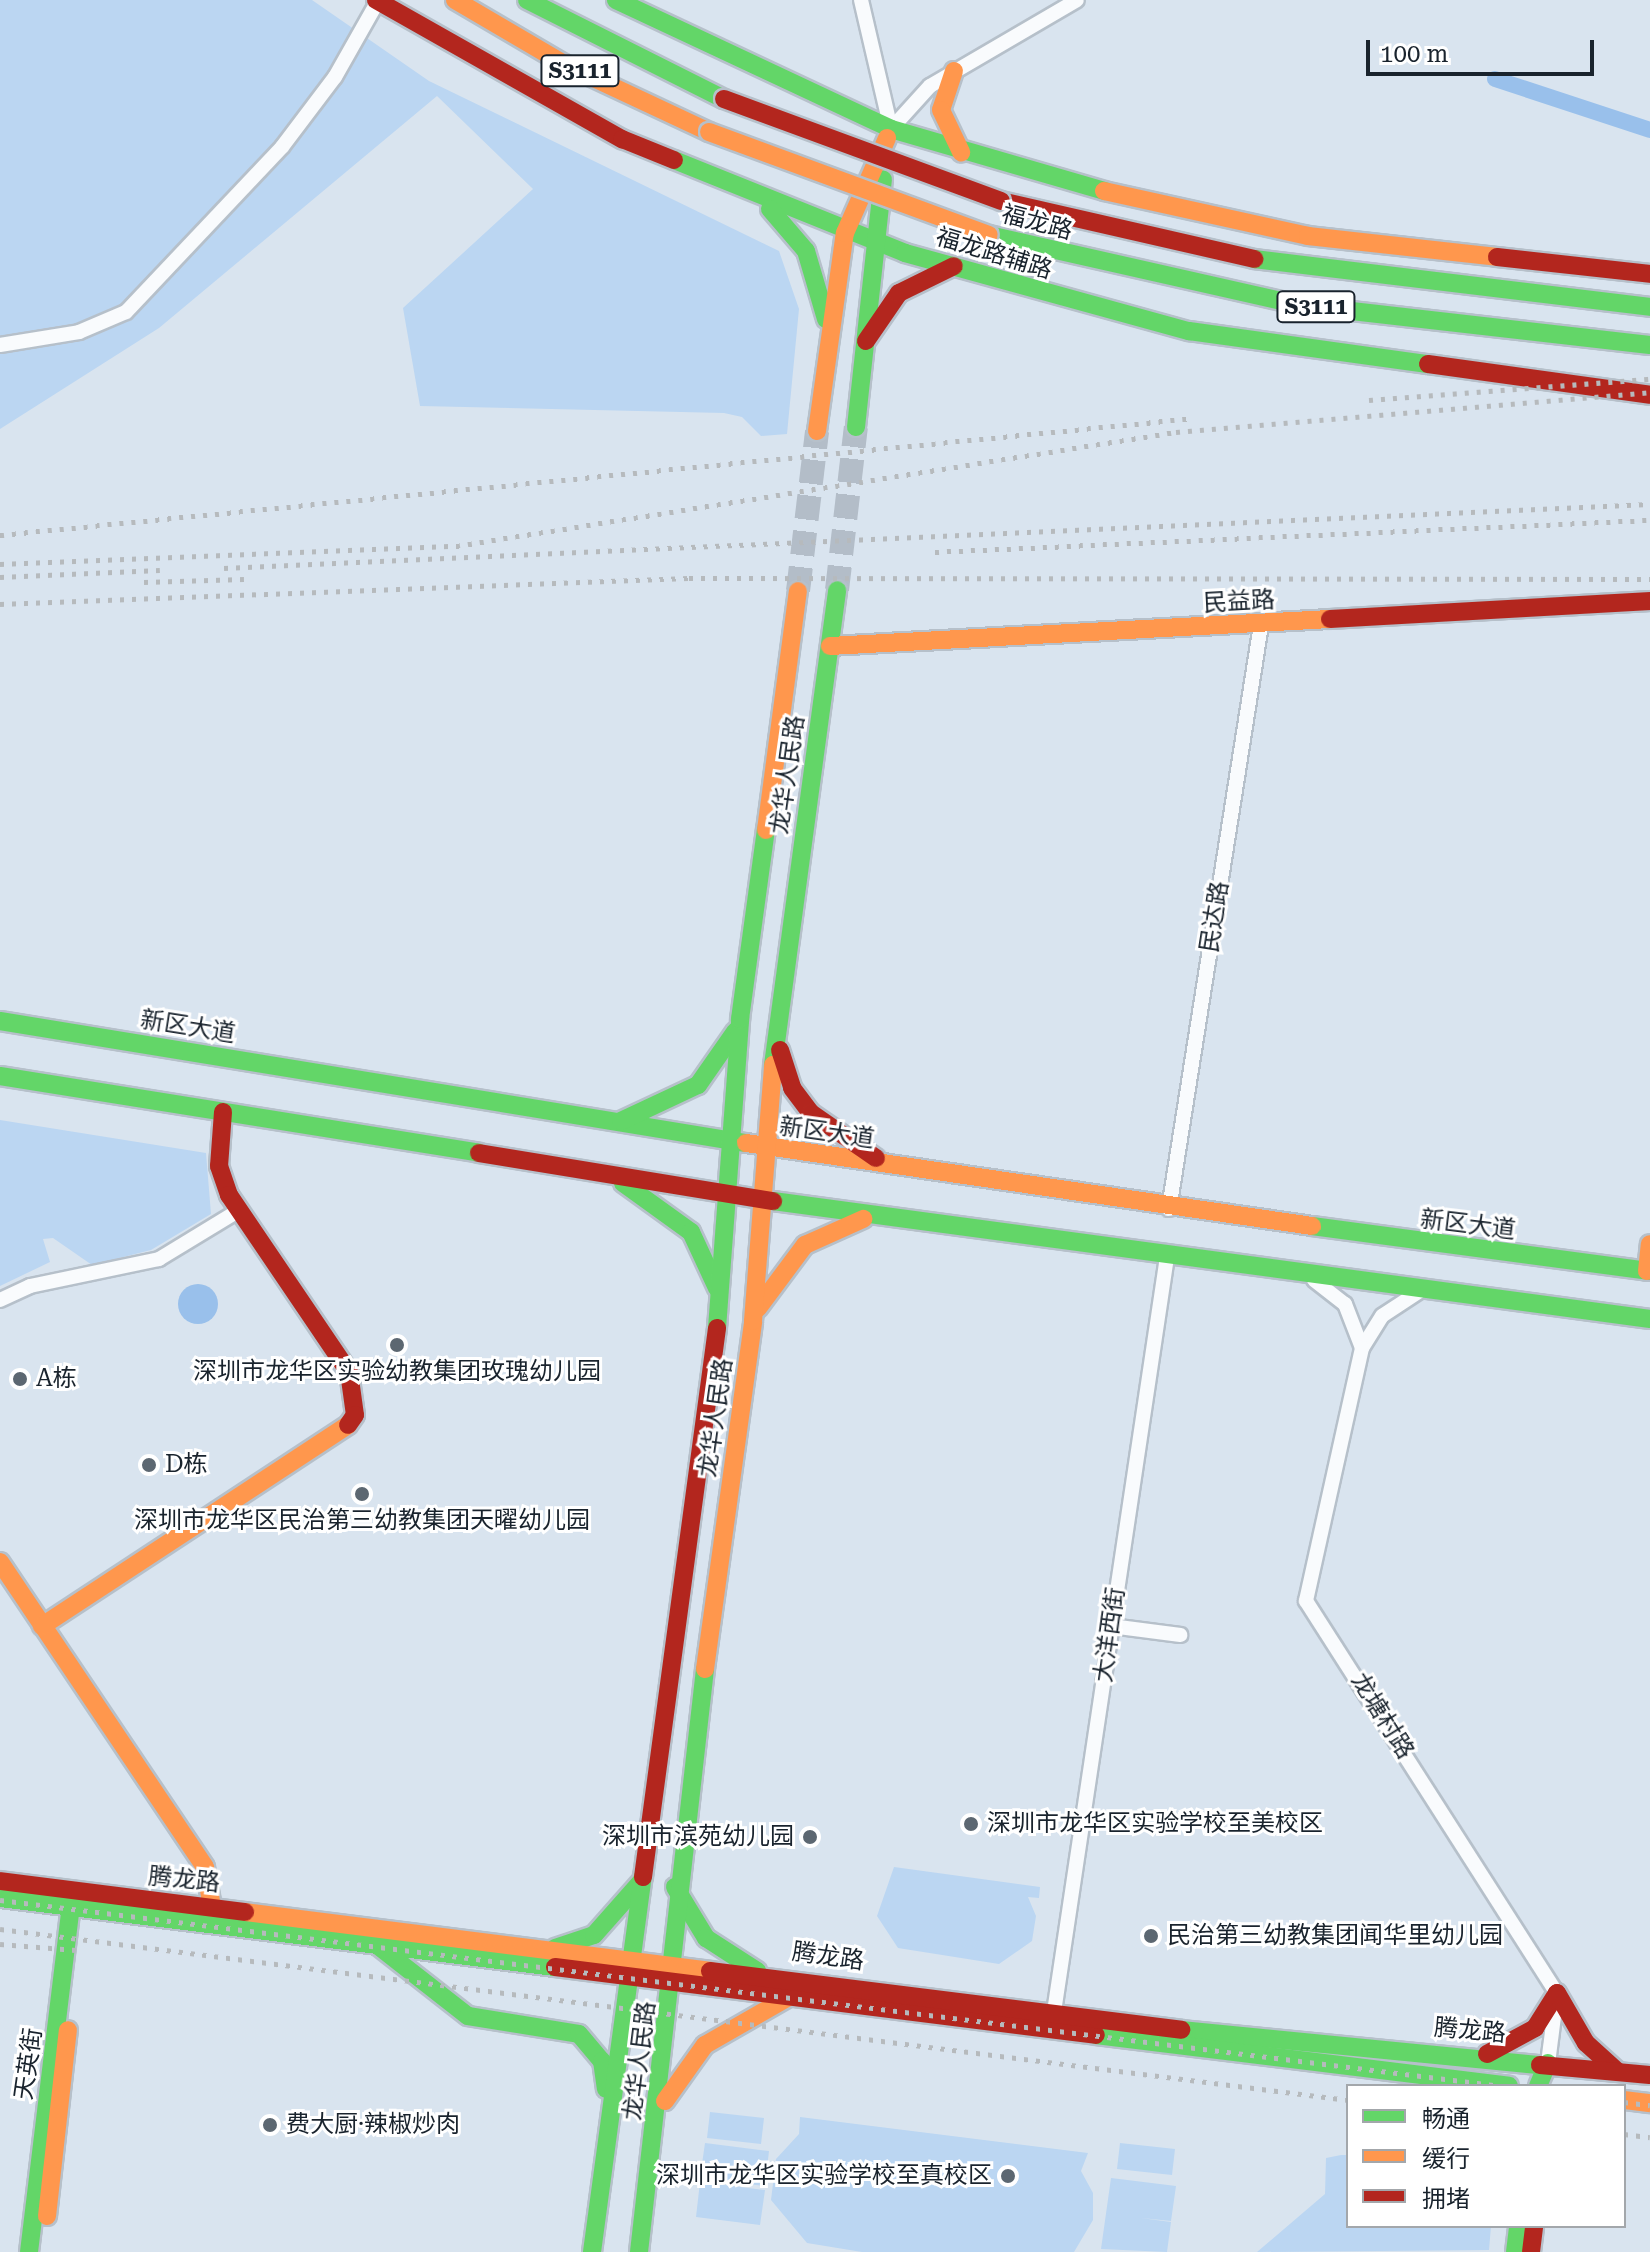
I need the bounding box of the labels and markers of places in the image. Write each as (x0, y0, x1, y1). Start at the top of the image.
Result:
marker: 深圳市龙华区实验幼教集团玫瑰幼儿园 (388, 1336, 406, 1354)
place label: 深圳市龙华区实验幼教集团玫瑰幼儿园 (193, 1358, 601, 1386)
place label: A栋 (36, 1365, 77, 1393)
marker: A栋 (11, 1370, 29, 1388)
place label: D栋 (165, 1451, 208, 1479)
marker: D栋 (140, 1456, 158, 1474)
marker: 深圳市龙华区民治第三幼教集团天曜幼儿园 (353, 1485, 371, 1503)
place label: 深圳市龙华区民治第三幼教集团天曜幼儿园 (134, 1507, 590, 1535)
place label: 深圳市龙华区实验学校至美校区 (987, 1810, 1323, 1838)
marker: 深圳市龙华区实验学校至美校区 (962, 1815, 980, 1833)
place label: 深圳市滨苑幼儿园 (602, 1823, 794, 1851)
marker: 深圳市滨苑幼儿园 (801, 1828, 819, 1846)
place label: 民治第三幼教集团闻华里幼儿园 (1167, 1922, 1503, 1950)
marker: 民治第三幼教集团闻华里幼儿园 (1142, 1927, 1160, 1945)
place label: 费大厨·辣椒炒肉 (286, 2111, 460, 2139)
marker: 费大厨·辣椒炒肉 (261, 2116, 279, 2134)
place label: 深圳市龙华区实验学校至真校区 (656, 2162, 992, 2190)
marker: 深圳市龙华区实验学校至真校区 (999, 2167, 1017, 2185)

